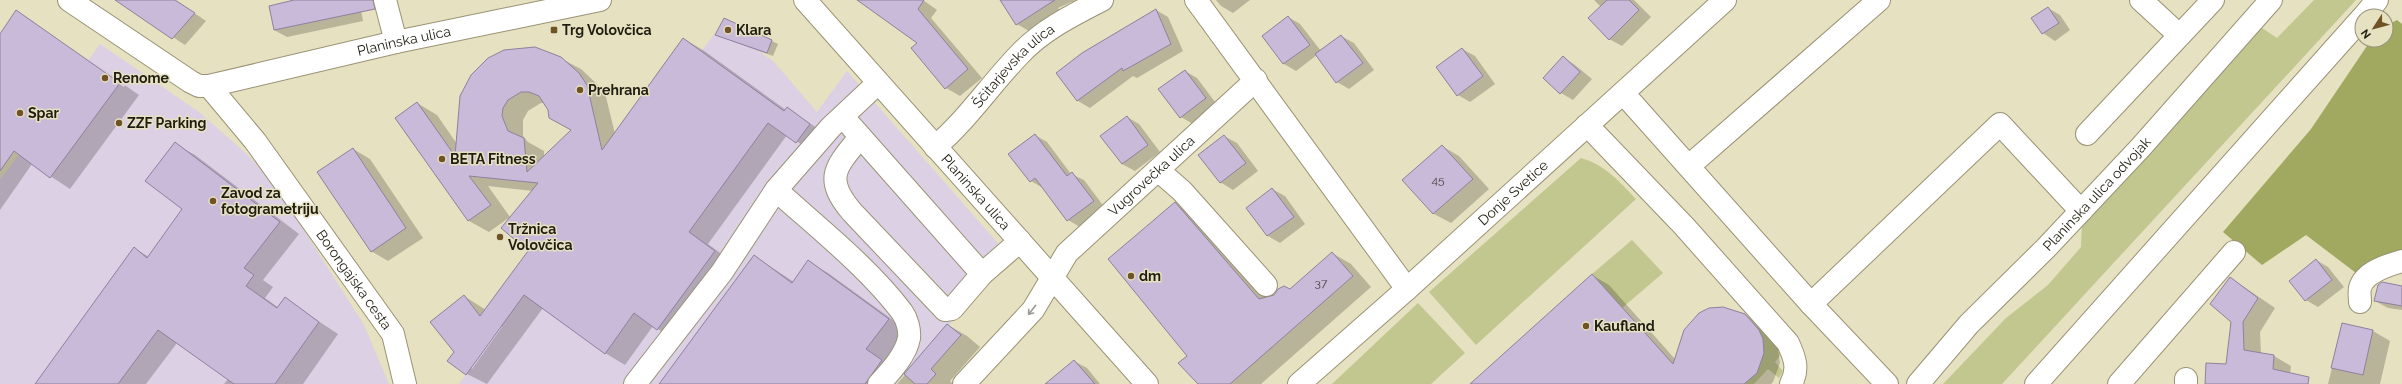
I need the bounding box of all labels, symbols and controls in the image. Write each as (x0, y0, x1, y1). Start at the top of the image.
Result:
north arrow (2354, 8, 2394, 48)
street label: Ščitarjevska ulica (967, 21, 1057, 111)
place label: Trg Volovčica (562, 22, 652, 38)
place label: Klara (736, 22, 771, 38)
street label: Planinska ulica (355, 23, 452, 59)
marker: Trg Volovčica (549, 25, 559, 35)
marker: Klara (723, 25, 733, 35)
text: N (2359, 26, 2374, 41)
place label: Renome (113, 70, 169, 86)
marker: Renome (100, 73, 110, 83)
place label: Prehrana (588, 82, 649, 98)
marker: Prehrana (575, 85, 585, 95)
place label: Spar (28, 105, 59, 121)
marker: Spar (15, 108, 25, 118)
place label: ZZF Parking (127, 115, 207, 131)
marker: ZZF Parking (114, 118, 124, 128)
street label: Vugrovečka ulica (1105, 132, 1198, 219)
street label: Planinska ulica odvojak (2040, 134, 2154, 254)
place label: BETA Fitness (450, 151, 536, 167)
street label: Planinska ulica (938, 151, 1014, 233)
marker: BETA Fitness (437, 154, 447, 164)
street label: Donje Svetice (1475, 157, 1551, 228)
house number: 45 (1431, 173, 1445, 187)
place label: Zavod za fotogrametriju (221, 185, 319, 217)
marker: Zavod za fotogrametriju (208, 196, 218, 206)
place label: Tržnica Volovčica (508, 221, 573, 253)
street label: Borongajska cesta (313, 227, 395, 332)
marker: Tržnica Volovčica (495, 232, 505, 242)
place label: dm (1139, 268, 1161, 284)
marker: dm (1126, 271, 1136, 281)
house number: 37 (1315, 276, 1328, 290)
one-way arrow (1028, 305, 1036, 316)
place label: Kaufland (1594, 318, 1655, 334)
marker: Kaufland (1581, 321, 1591, 331)

